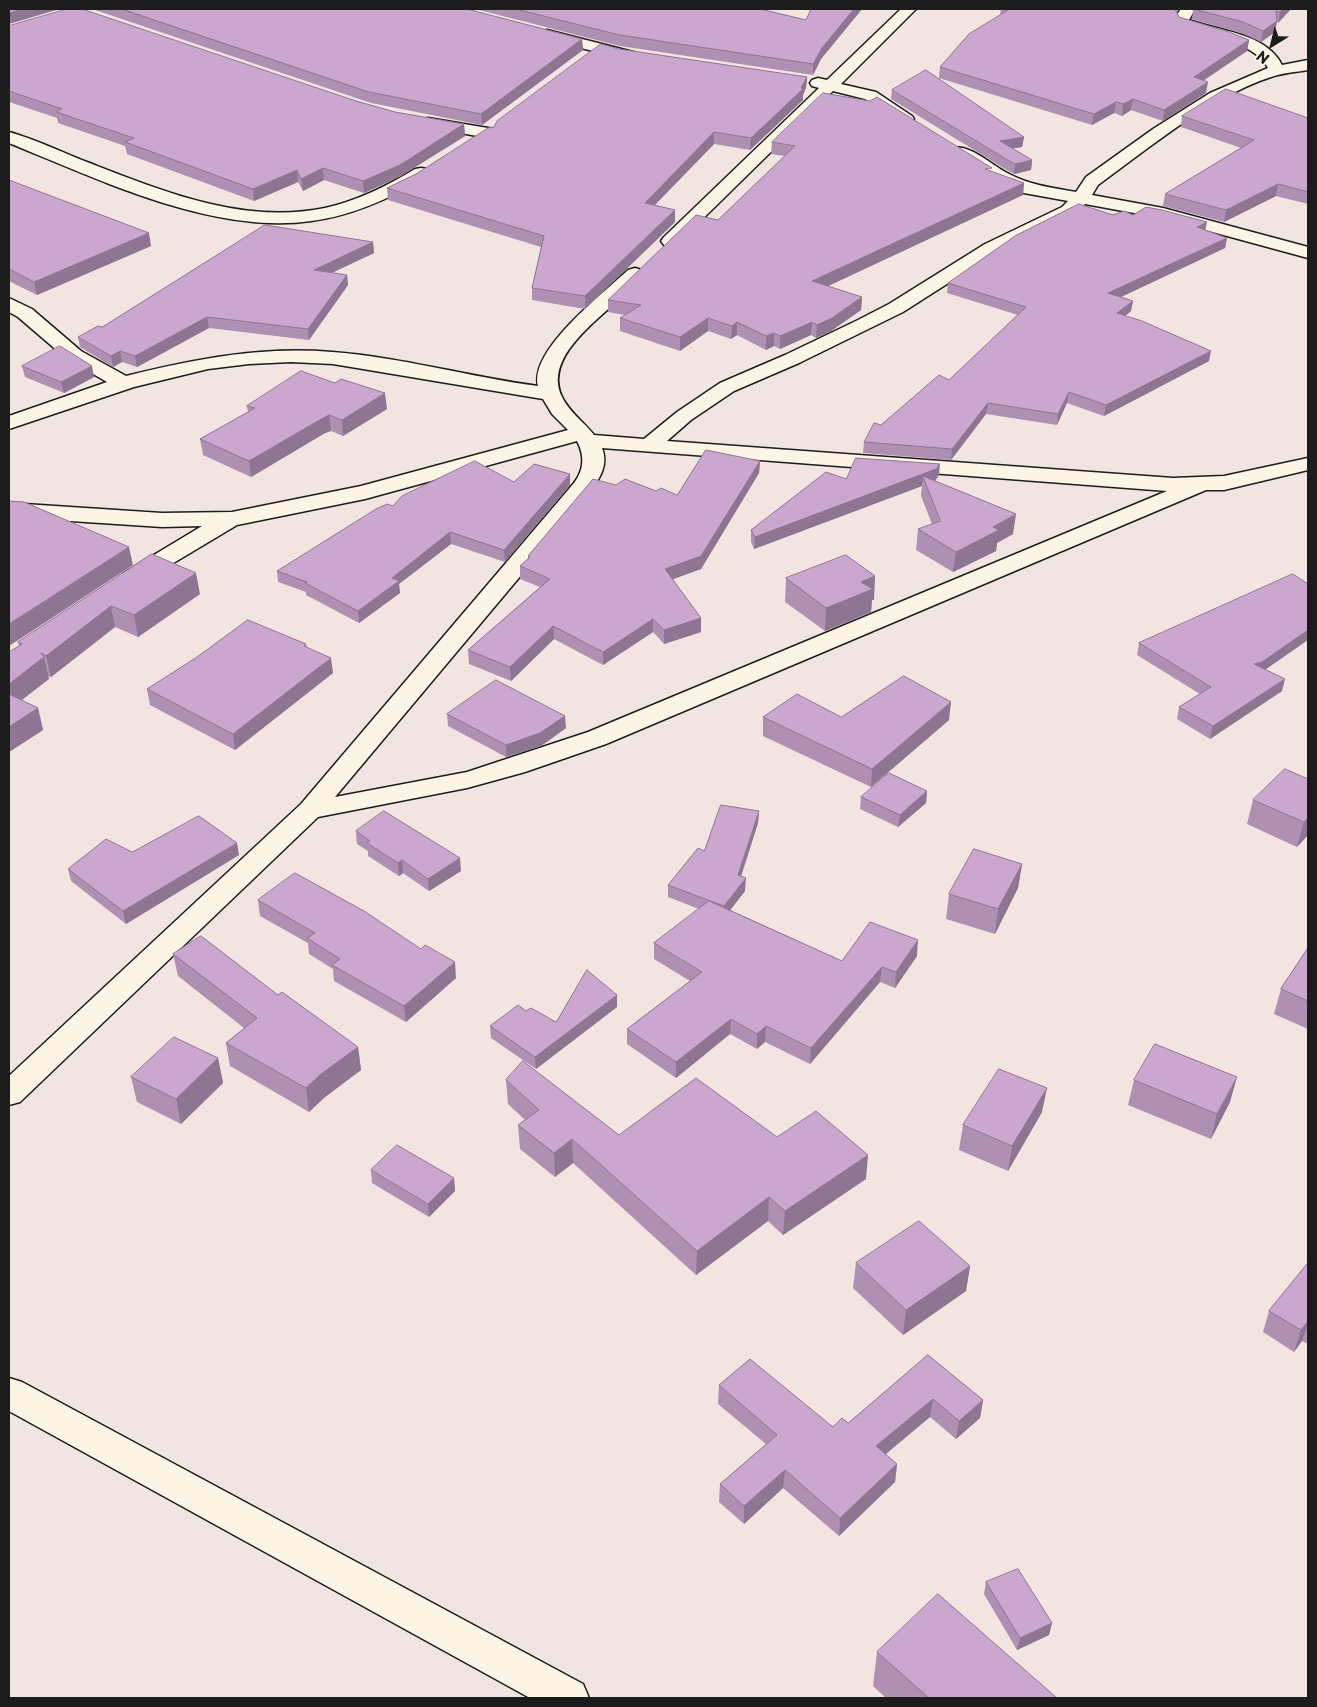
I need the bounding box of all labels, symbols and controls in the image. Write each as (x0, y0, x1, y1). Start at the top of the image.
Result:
north arrow (1247, 20, 1297, 70)
text: N (1252, 46, 1274, 69)

